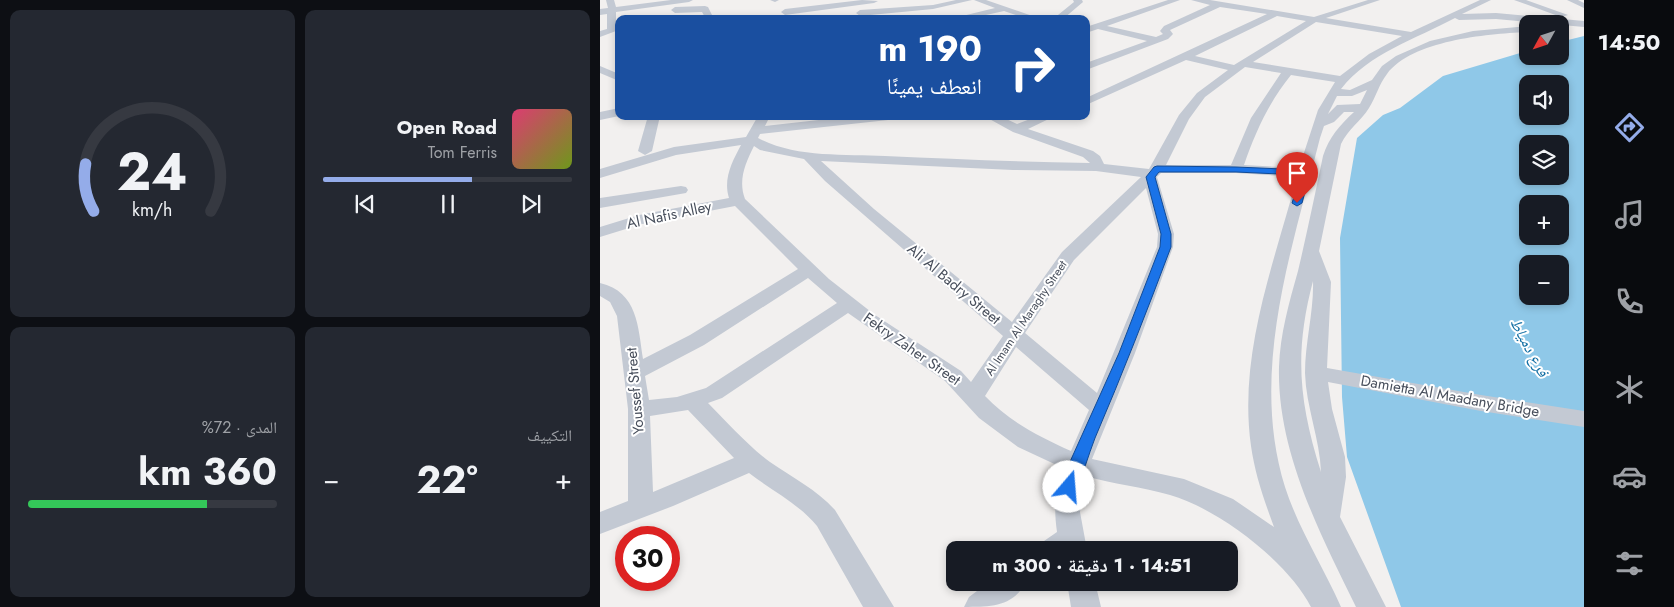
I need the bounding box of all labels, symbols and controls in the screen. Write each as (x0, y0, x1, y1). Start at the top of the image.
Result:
north arrow (1519, 15, 1569, 65)
map controls (1519, 15, 1569, 305)
text: 190 m (878, 24, 982, 74)
text: 14:50 (1598, 26, 1660, 58)
icon: right (1000, 35, 1065, 100)
text: انعطف يمينًا (887, 70, 982, 102)
button: sound (1519, 75, 1569, 125)
icon: directions (1612, 110, 1647, 145)
text: Open Road (397, 114, 497, 141)
text: 24 (117, 134, 188, 210)
button: layers (1519, 135, 1569, 185)
text: Tom Ferris (428, 141, 497, 164)
pin (1276, 152, 1318, 203)
icon: arrive (1283, 159, 1311, 187)
icon: previous (351, 190, 379, 218)
icon: pause (434, 190, 462, 218)
icon: next (517, 190, 545, 218)
street label: Al Nafis Alley (624, 195, 714, 235)
button: + (1519, 195, 1569, 245)
text: km/h (132, 197, 173, 223)
icon: music (1612, 197, 1647, 232)
street label: Ali Al Badry Street (902, 238, 1006, 330)
button: − (1519, 255, 1569, 305)
street label: Al Imam Al Maraghy Street (981, 257, 1071, 379)
icon: phone (1612, 284, 1647, 319)
street label: Fekry Zaher Street (859, 307, 966, 391)
water label: فرع دمياط (1504, 314, 1555, 382)
street label: Youssef Street (620, 346, 650, 435)
street label: Damietta Al Maadany Bridge (1359, 369, 1541, 423)
icon: climate (1612, 372, 1647, 407)
text: المدى · 72% (202, 416, 277, 439)
text: التكييف (527, 424, 572, 447)
text: 360 km (138, 444, 277, 499)
text: 22° (417, 452, 478, 507)
text: − (323, 459, 340, 500)
text: + (555, 459, 572, 500)
icon: car (1612, 459, 1647, 494)
position arrow (1042, 460, 1094, 512)
speed limit sign: 30 (615, 526, 680, 591)
icon: filters (1612, 546, 1647, 581)
text: 14:51 · 1 دقيقة · 300 m (992, 552, 1192, 579)

